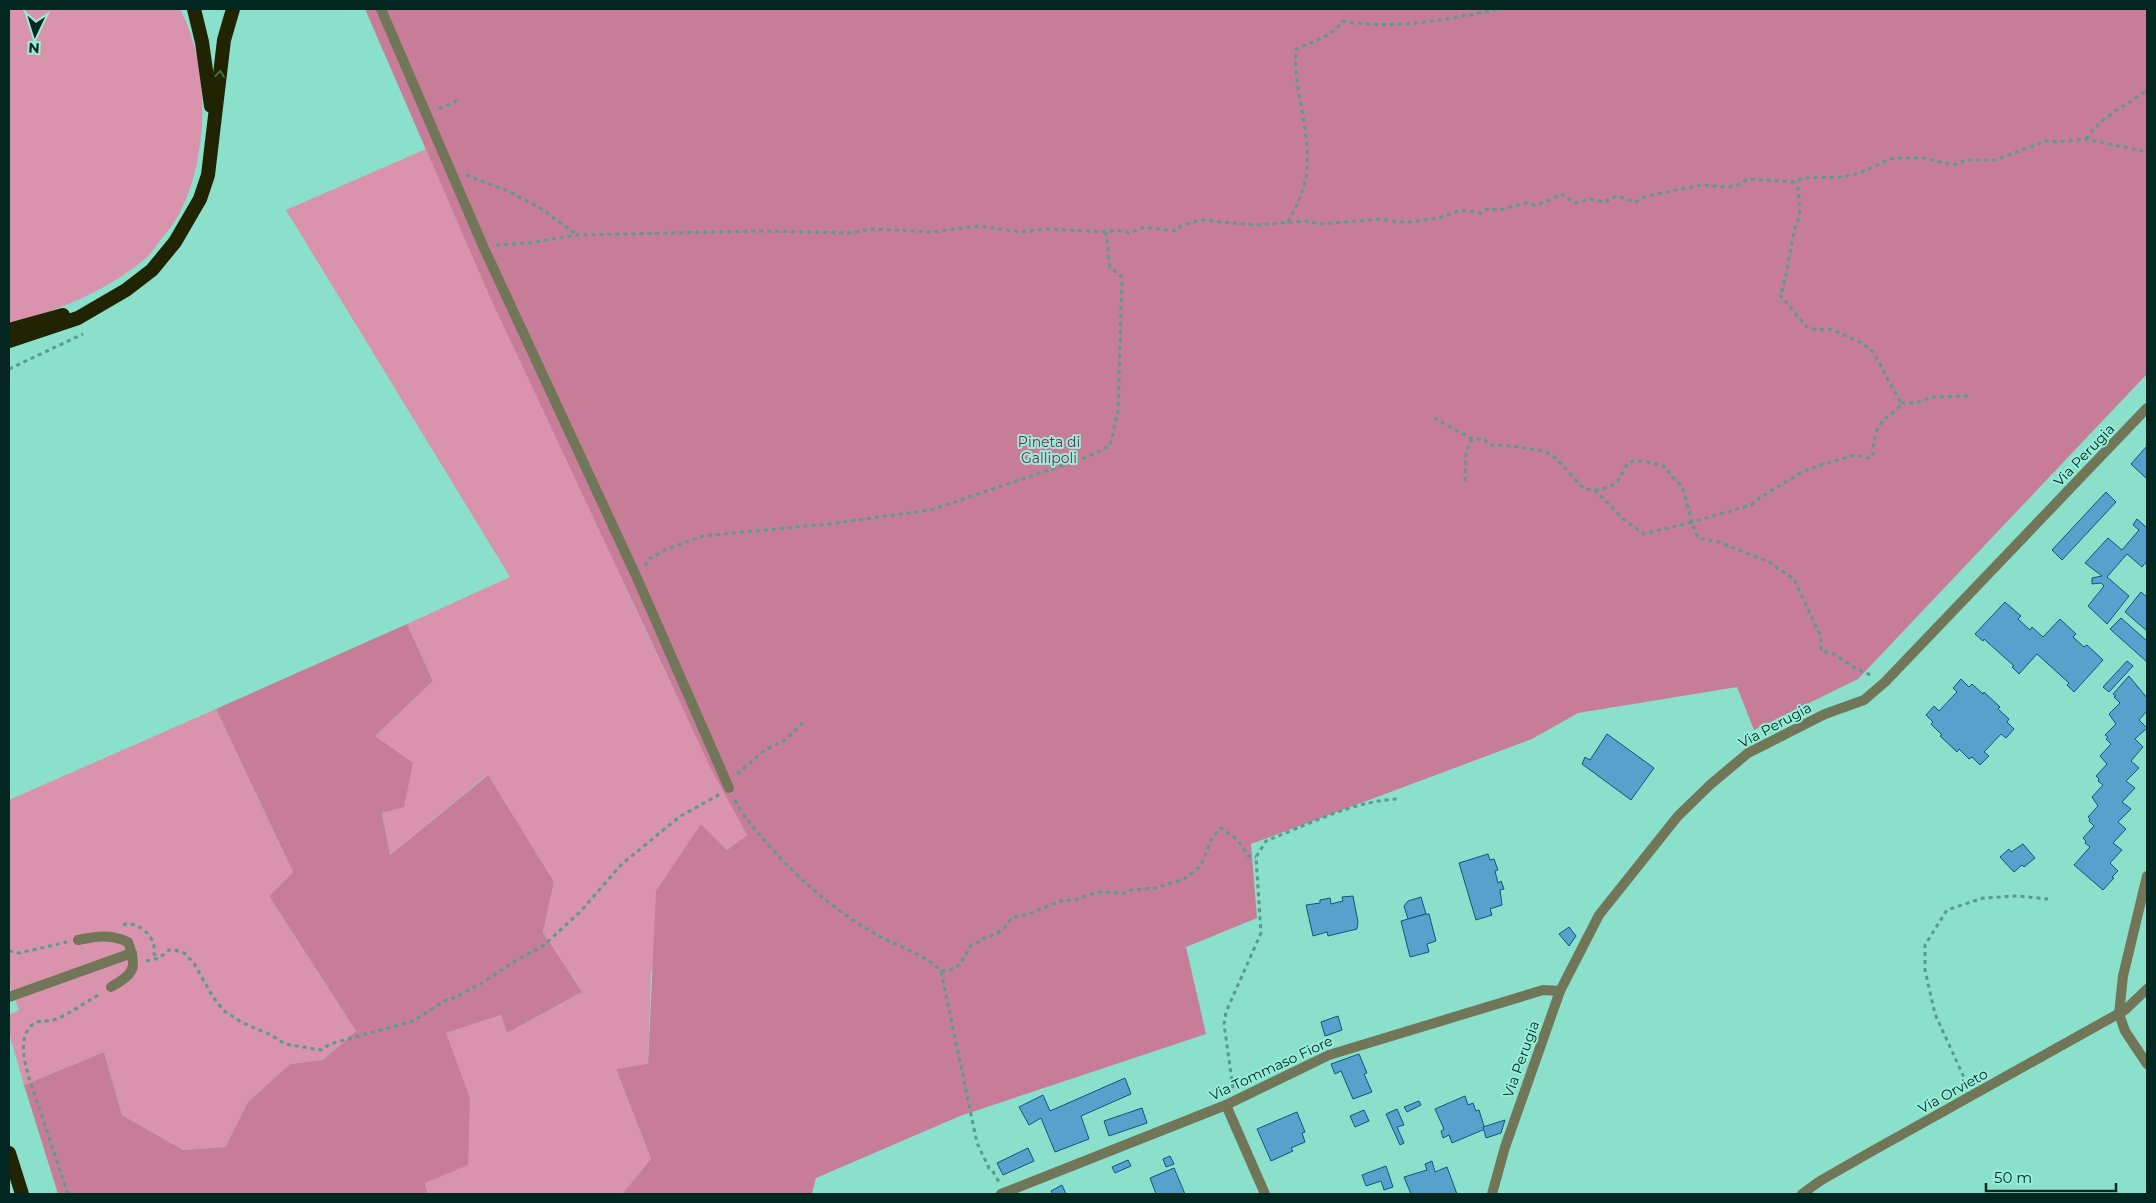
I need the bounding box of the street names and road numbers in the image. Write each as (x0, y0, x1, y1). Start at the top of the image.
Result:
street label: Via Perugia (2050, 420, 2118, 490)
street label: Via Perugia (1735, 698, 1815, 752)
street label: Via Perugia (1499, 1018, 1543, 1100)
street label: Via Tommaso Fiore (1207, 1032, 1335, 1104)
street label: Via Orvieto (1915, 1064, 1991, 1117)

